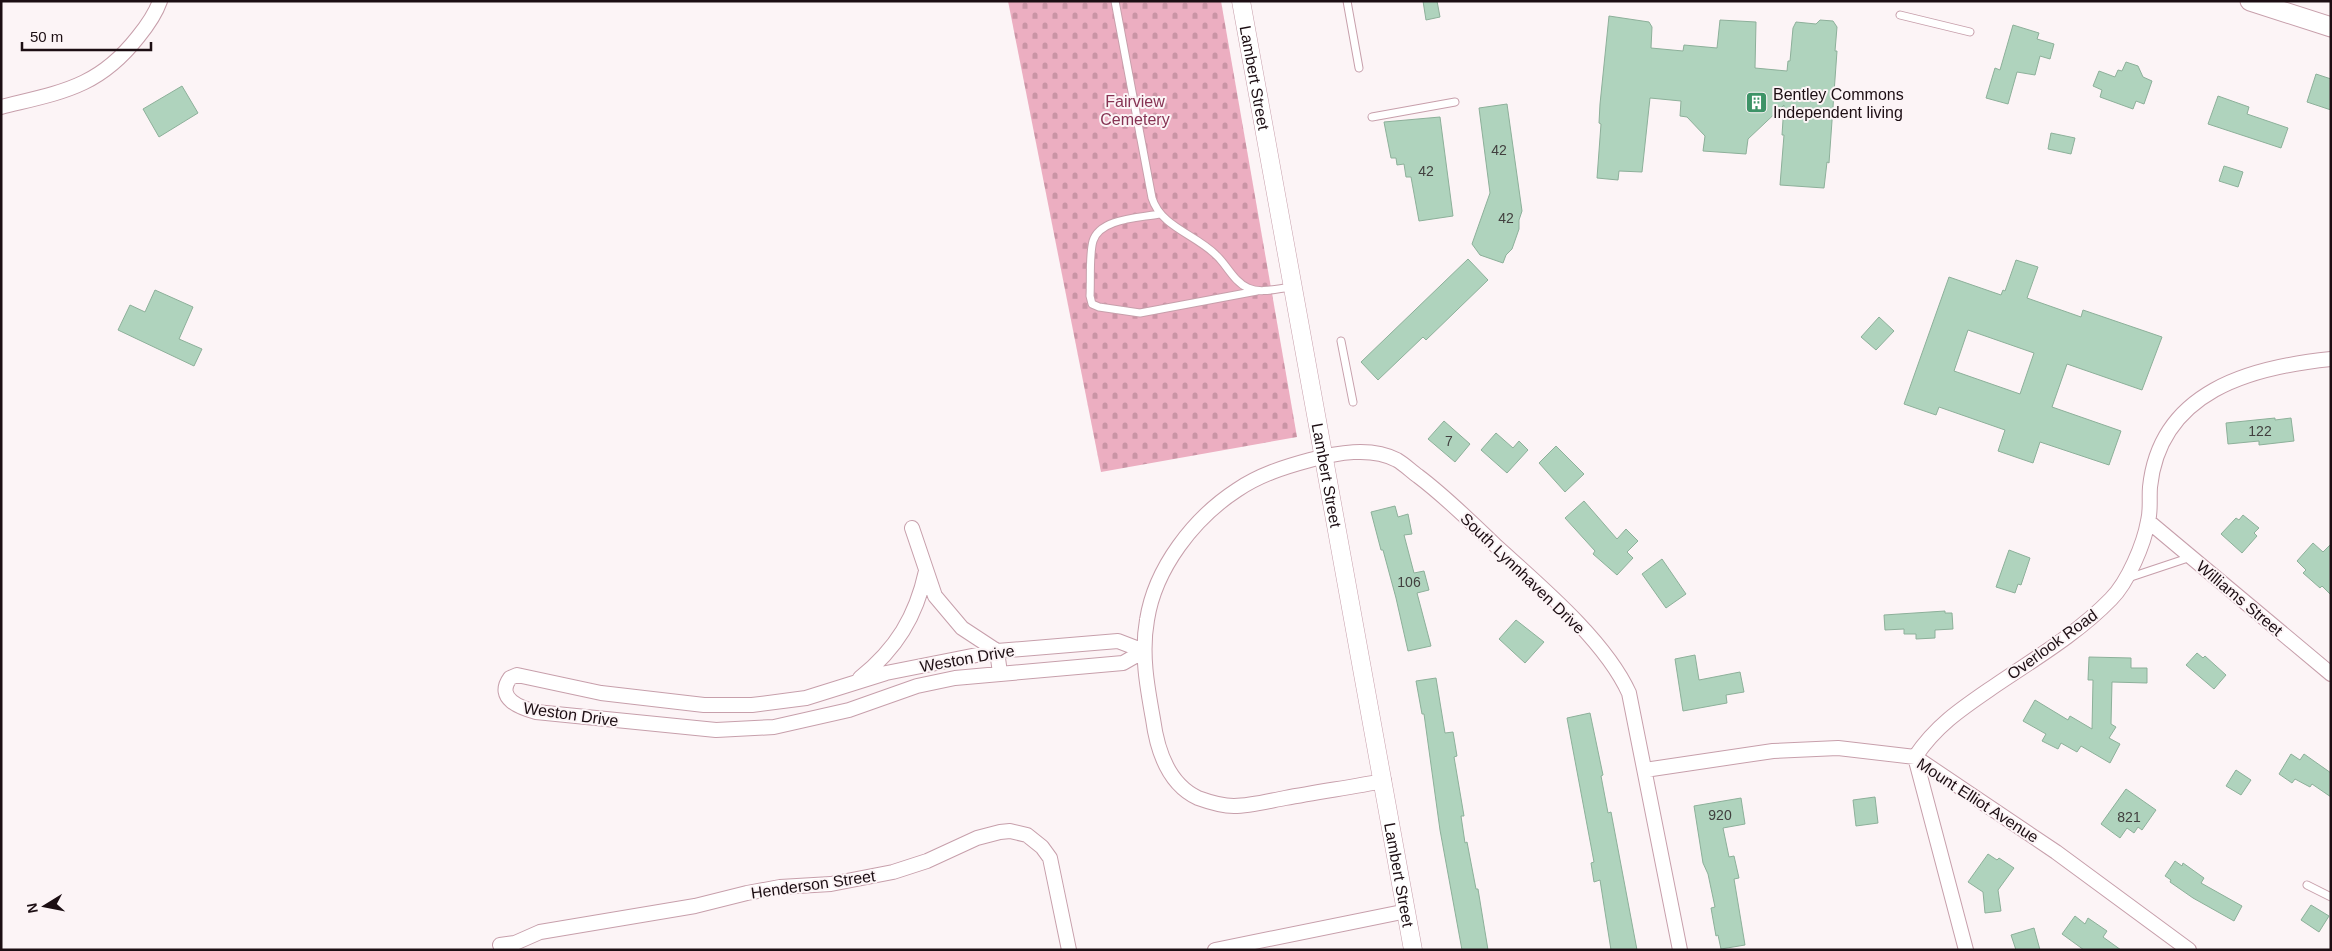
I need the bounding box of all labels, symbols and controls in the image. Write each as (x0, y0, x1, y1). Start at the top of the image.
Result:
scale bar (22, 20, 151, 52)
street label: Lambert Street (1237, 24, 1272, 132)
text: 50 m (30, 28, 63, 45)
place label: Bentley Commons Independent living (1773, 86, 1904, 121)
building icon: Bentley Commons Independent living (1745, 91, 1769, 115)
park label: Fairview Cemetery (1100, 93, 1170, 128)
house number: 42 (1491, 142, 1507, 158)
house number: 42 (1418, 163, 1434, 179)
house number: 42 (1498, 210, 1514, 226)
street label: Lambert Street (1309, 422, 1344, 530)
house number: 122 (2248, 423, 2272, 439)
house number: 7 (1445, 433, 1453, 449)
street label: South Lynnhaven Drive (1457, 510, 1588, 637)
street label: Williams Street (2193, 558, 2286, 640)
house number: 106 (1397, 574, 1421, 590)
street label: Overlook Road (2004, 606, 2100, 683)
street label: Weston Drive (918, 642, 1016, 675)
street label: Weston Drive (522, 699, 620, 730)
street label: Mount Elliot Avenue (1914, 755, 2042, 846)
house number: 920 (1708, 807, 1732, 823)
house number: 821 (2117, 809, 2141, 825)
street label: Lambert Street (1381, 821, 1417, 929)
street label: Henderson Street (750, 867, 877, 902)
north arrow (20, 881, 70, 931)
text: N (23, 902, 41, 915)

